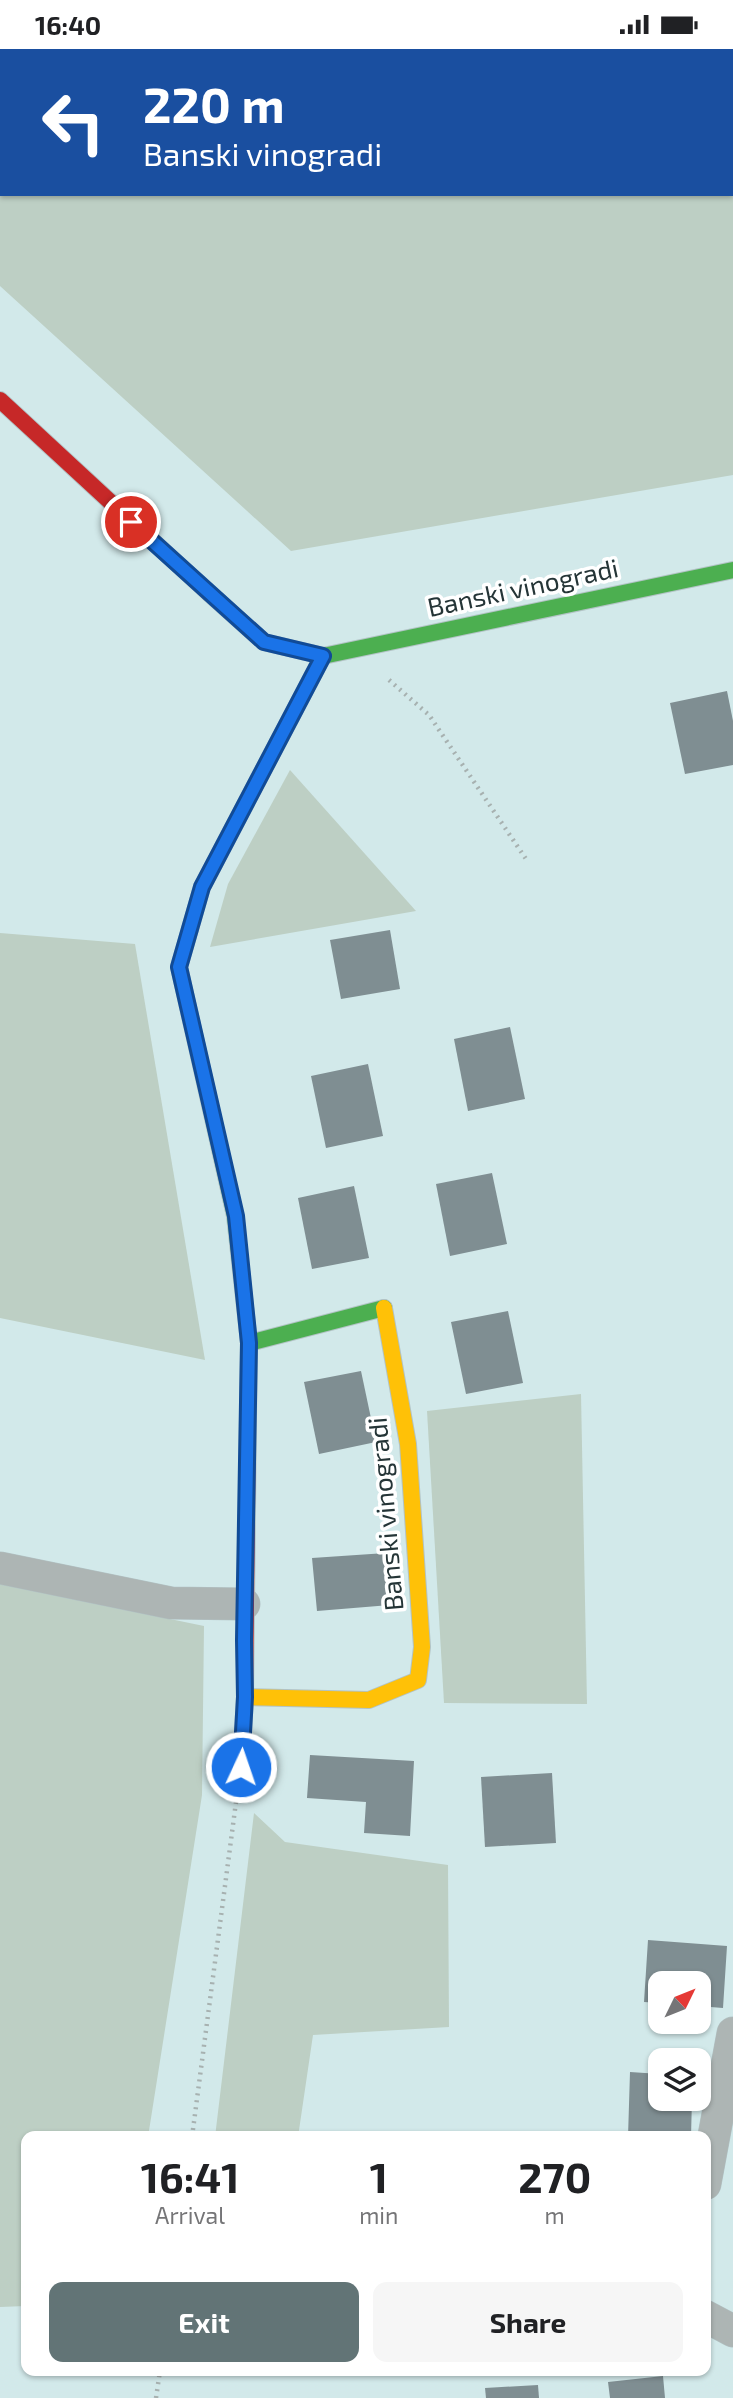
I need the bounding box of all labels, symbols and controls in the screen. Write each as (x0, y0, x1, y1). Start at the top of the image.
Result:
text: 16:40 (35, 9, 101, 40)
text: 220 m (143, 74, 285, 133)
icon: left (28, 77, 119, 168)
text: Banski vinogradi (143, 134, 382, 172)
pin (101, 492, 161, 552)
icon: arrive (112, 503, 150, 541)
street label: Banski vinogradi (424, 551, 621, 622)
street label: Banski vinogradi (361, 1416, 408, 1612)
position arrow (204, 1730, 278, 1804)
north arrow (648, 1971, 710, 2033)
map controls (648, 1971, 711, 2111)
button: layers (648, 2048, 711, 2111)
text: 16:41 (141, 2151, 239, 2201)
text: 1 (370, 2151, 388, 2201)
text: 270 (518, 2151, 591, 2201)
text: Arrival (155, 2201, 225, 2229)
text: min (359, 2201, 398, 2229)
text: m (545, 2201, 565, 2229)
button: Exit (49, 2282, 359, 2362)
button: Share (373, 2282, 683, 2362)

